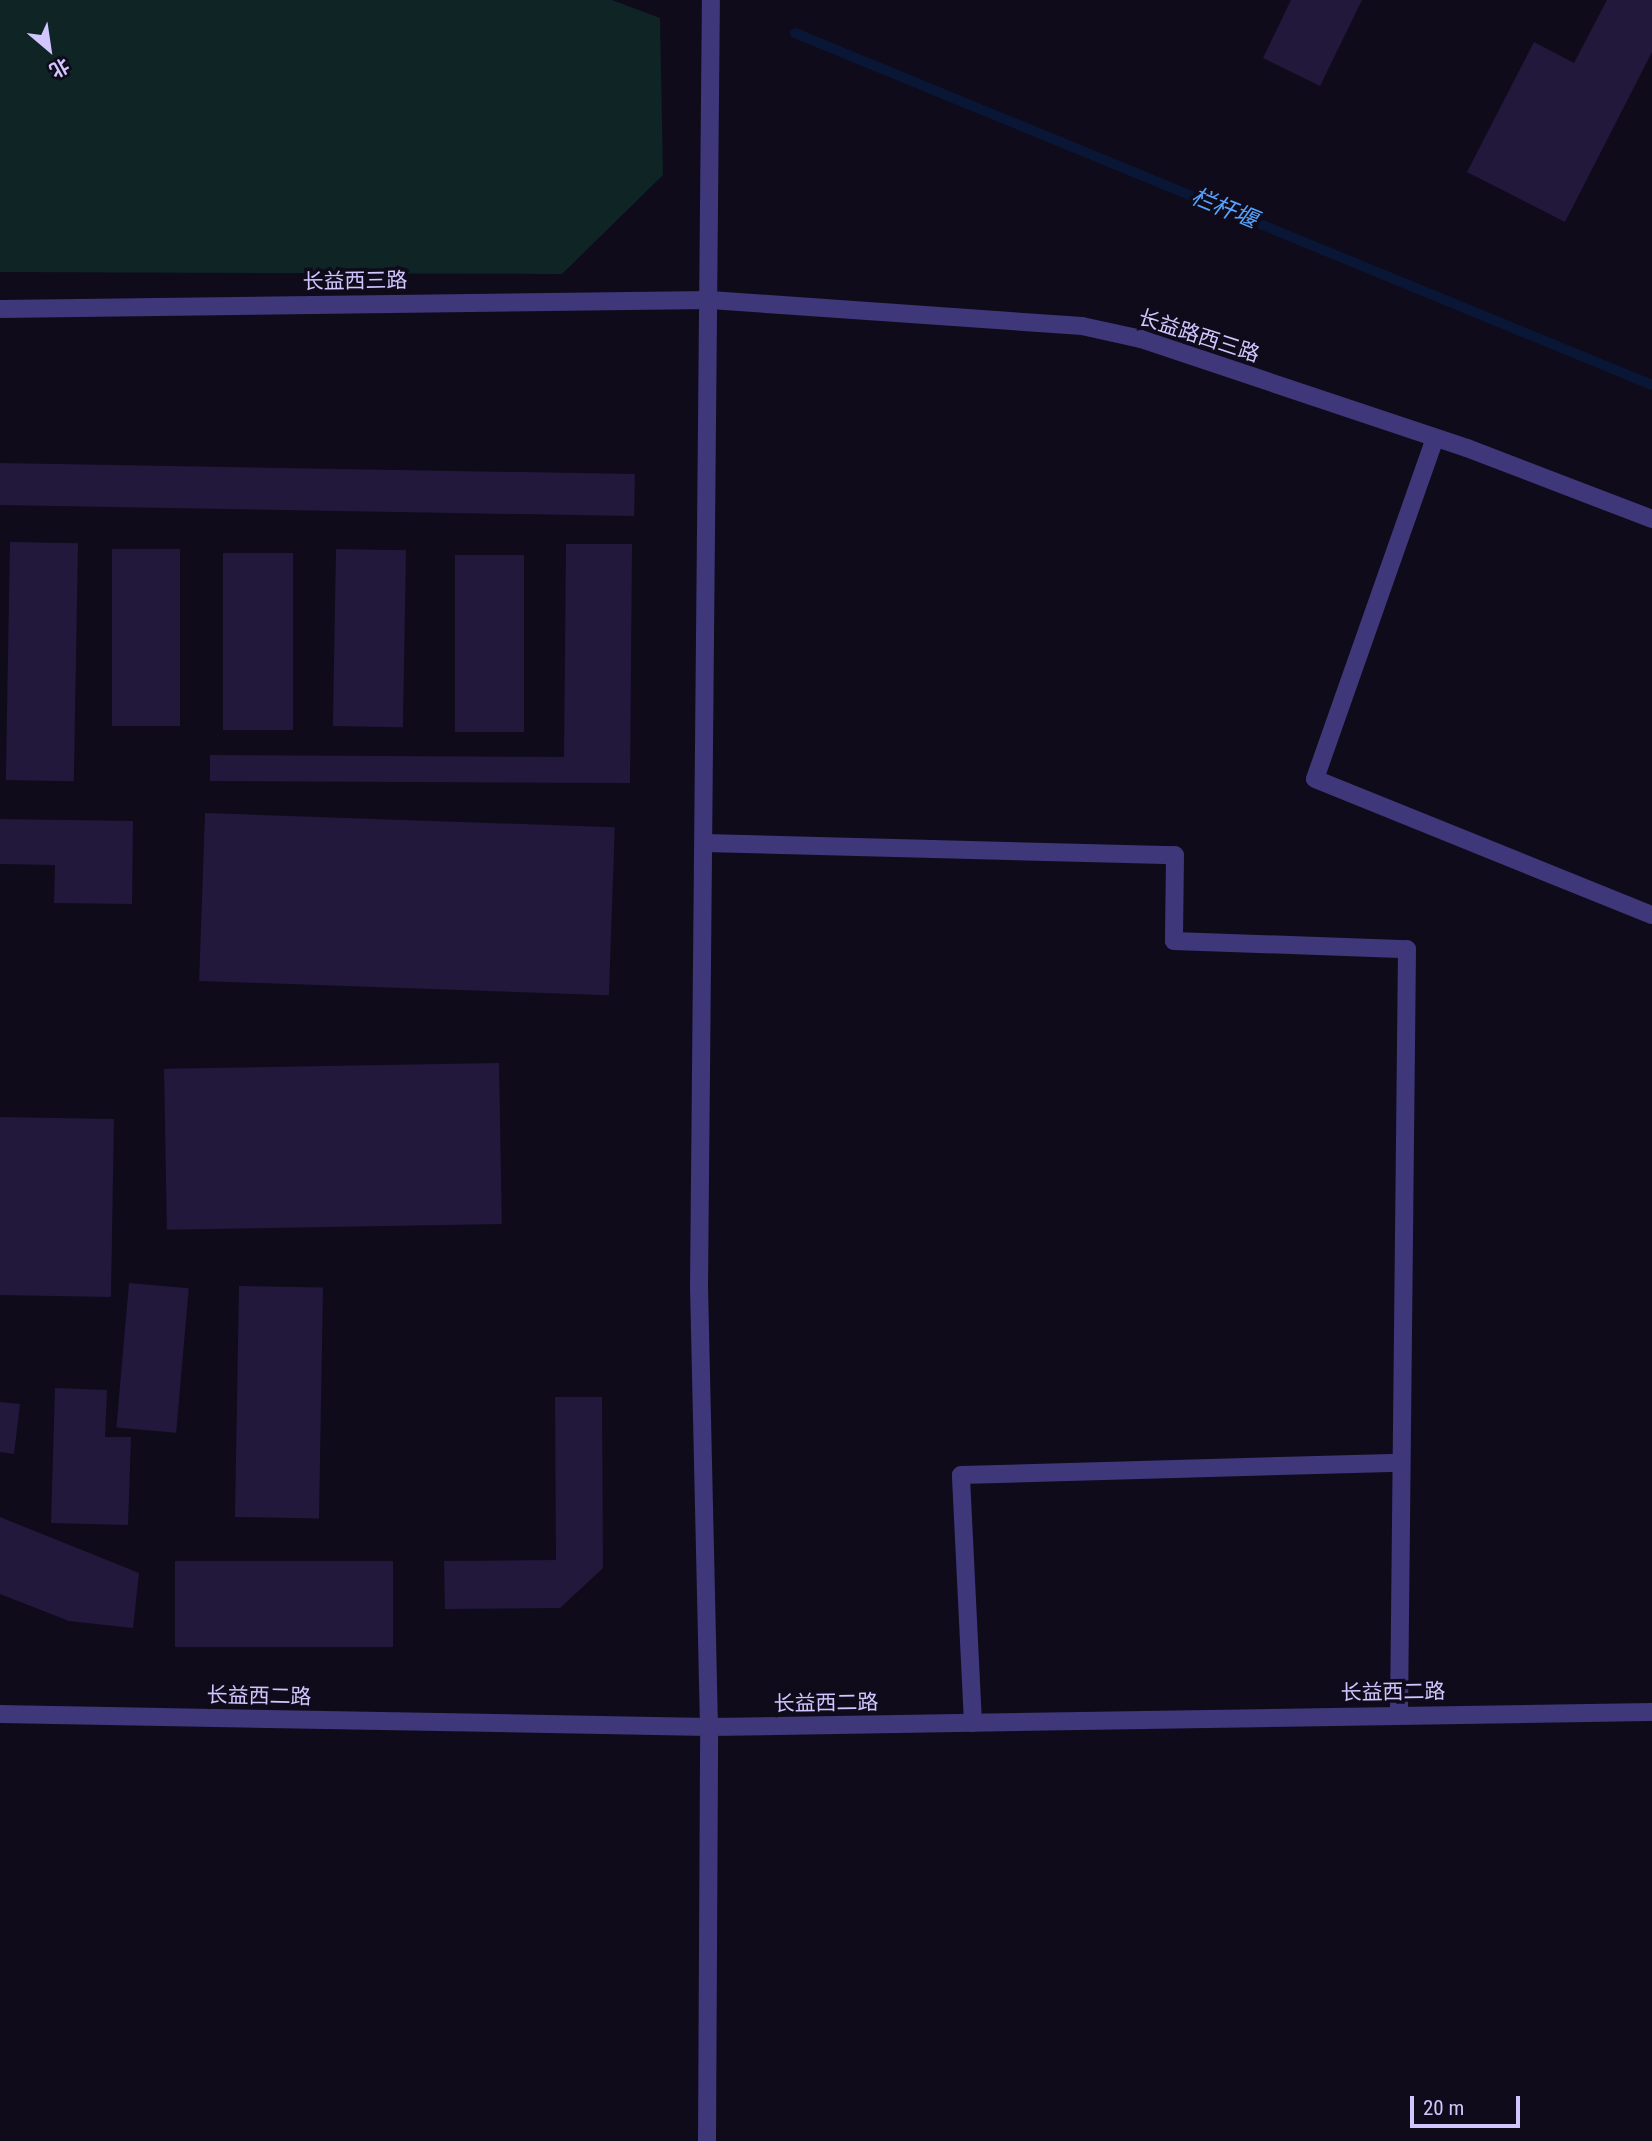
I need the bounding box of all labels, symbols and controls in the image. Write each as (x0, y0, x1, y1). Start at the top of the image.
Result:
north arrow (14, 14, 84, 84)
text: 北 (46, 53, 73, 82)
water label: 栏杆堰 (1187, 183, 1261, 235)
street label: 长益西三路 (302, 267, 408, 295)
street label: 长益路西三路 (1135, 305, 1263, 367)
street label: 长益西二路 (1340, 1678, 1446, 1706)
street label: 长益西二路 (206, 1682, 312, 1710)
street label: 长益西二路 (773, 1689, 879, 1717)
scale bar (1414, 2082, 1524, 2126)
text: 20 m (1423, 2096, 1464, 2120)

